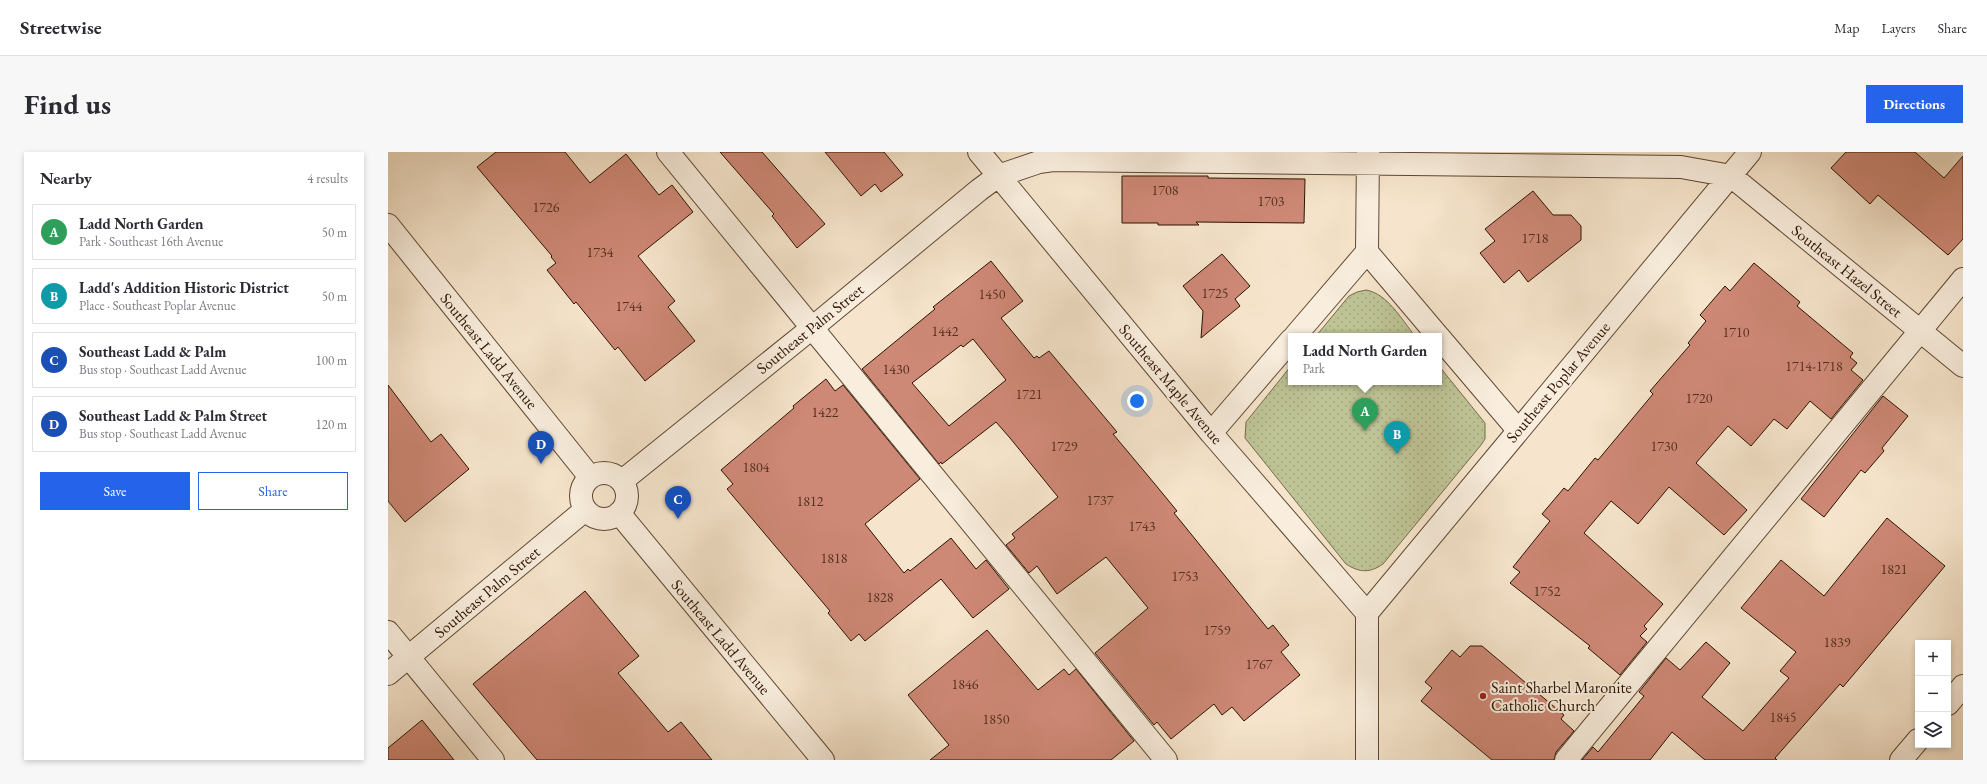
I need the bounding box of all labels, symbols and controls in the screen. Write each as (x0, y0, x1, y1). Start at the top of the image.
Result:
text: Streetwise (20, 15, 102, 40)
text: Map (1834, 19, 1859, 37)
text: Layers (1881, 19, 1916, 37)
text: Share (1938, 19, 1967, 37)
button: Directions (1866, 85, 1963, 123)
text: Find us (24, 86, 111, 122)
text: Nearby (40, 167, 92, 189)
text: 4 results (307, 170, 348, 187)
house number: 1708 (1152, 181, 1179, 199)
house number: 1703 (1258, 192, 1285, 210)
house number: 1726 (533, 198, 560, 216)
text: Ladd North Garden (79, 214, 204, 233)
street label: Southeast Hazel Street (1787, 220, 1907, 322)
text: A (49, 224, 59, 241)
text: 50 m (322, 224, 347, 241)
house number: 1718 (1522, 229, 1549, 247)
text: Park · Southeast 16th Avenue (79, 233, 223, 250)
house number: 1734 (587, 243, 614, 261)
text: Ladd's Addition Historic District (79, 278, 289, 297)
street label: Southeast Palm Street (752, 279, 868, 379)
house number: 1725 (1202, 284, 1228, 302)
house number: 1450 (979, 285, 1006, 303)
text: B (50, 288, 58, 305)
text: 50 m (322, 288, 347, 305)
street label: Southeast Ladd Avenue (435, 288, 543, 414)
text: Place · Southeast Poplar Avenue (79, 297, 236, 314)
house number: 1744 (616, 297, 643, 315)
street label: Southeast Poplar Avenue (1501, 317, 1615, 447)
street label: Southeast Maple Avenue (1114, 319, 1228, 449)
house number: 1442 (932, 322, 959, 340)
house number: 1710 (1723, 323, 1750, 341)
popup (1288, 333, 1442, 385)
text: Ladd North Garden (1303, 341, 1427, 360)
text: Southeast Ladd & Palm (79, 342, 226, 361)
text: C (49, 352, 59, 369)
text: 100 m (316, 352, 347, 369)
house number: 1714-1718 (1785, 357, 1843, 375)
house number: 1430 (883, 360, 910, 378)
text: Park (1303, 360, 1325, 377)
text: Bus stop · Southeast Ladd Avenue (79, 361, 247, 378)
house number: 1721 (1016, 385, 1042, 403)
house number: 1720 (1686, 389, 1713, 407)
your location (1127, 391, 1147, 411)
pin: A (1352, 398, 1378, 431)
house number: 1422 (812, 403, 839, 421)
text: Southeast Ladd & Palm Street (79, 406, 267, 425)
text: D (49, 416, 59, 433)
text: 120 m (316, 416, 347, 433)
pin: B (1384, 421, 1410, 454)
text: Bus stop · Southeast Ladd Avenue (79, 425, 247, 442)
pin: D (528, 431, 554, 464)
house number: 1729 (1051, 437, 1078, 455)
house number: 1730 (1651, 437, 1678, 455)
house number: 1804 (743, 458, 770, 476)
button: Save (40, 472, 190, 510)
button: Share (198, 472, 348, 510)
pin: C (665, 486, 691, 519)
house number: 1737 (1087, 491, 1114, 509)
house number: 1812 (797, 492, 824, 510)
house number: 1743 (1129, 517, 1156, 535)
street label: Southeast Palm Street (430, 541, 544, 643)
house number: 1818 (821, 549, 848, 567)
house number: 1821 (1881, 560, 1907, 578)
house number: 1753 (1172, 567, 1199, 585)
street label: Southeast Ladd Avenue (667, 575, 775, 699)
house number: 1752 (1534, 582, 1561, 600)
house number: 1828 (867, 588, 894, 606)
house number: 1759 (1204, 621, 1231, 639)
house number: 1839 (1824, 633, 1851, 651)
map controls (1915, 640, 1951, 748)
button: + (1915, 640, 1951, 676)
house number: 1767 (1246, 655, 1273, 673)
house number: 1846 (952, 675, 979, 693)
button: − (1915, 676, 1951, 712)
place label: Saint Sharbel Maronite Catholic Church (1491, 677, 1632, 716)
marker: Saint Sharbel Maronite Catholic Church (1478, 691, 1488, 701)
house number: 1845 (1770, 708, 1796, 726)
house number: 1850 (983, 710, 1010, 728)
button: layers (1915, 712, 1951, 748)

